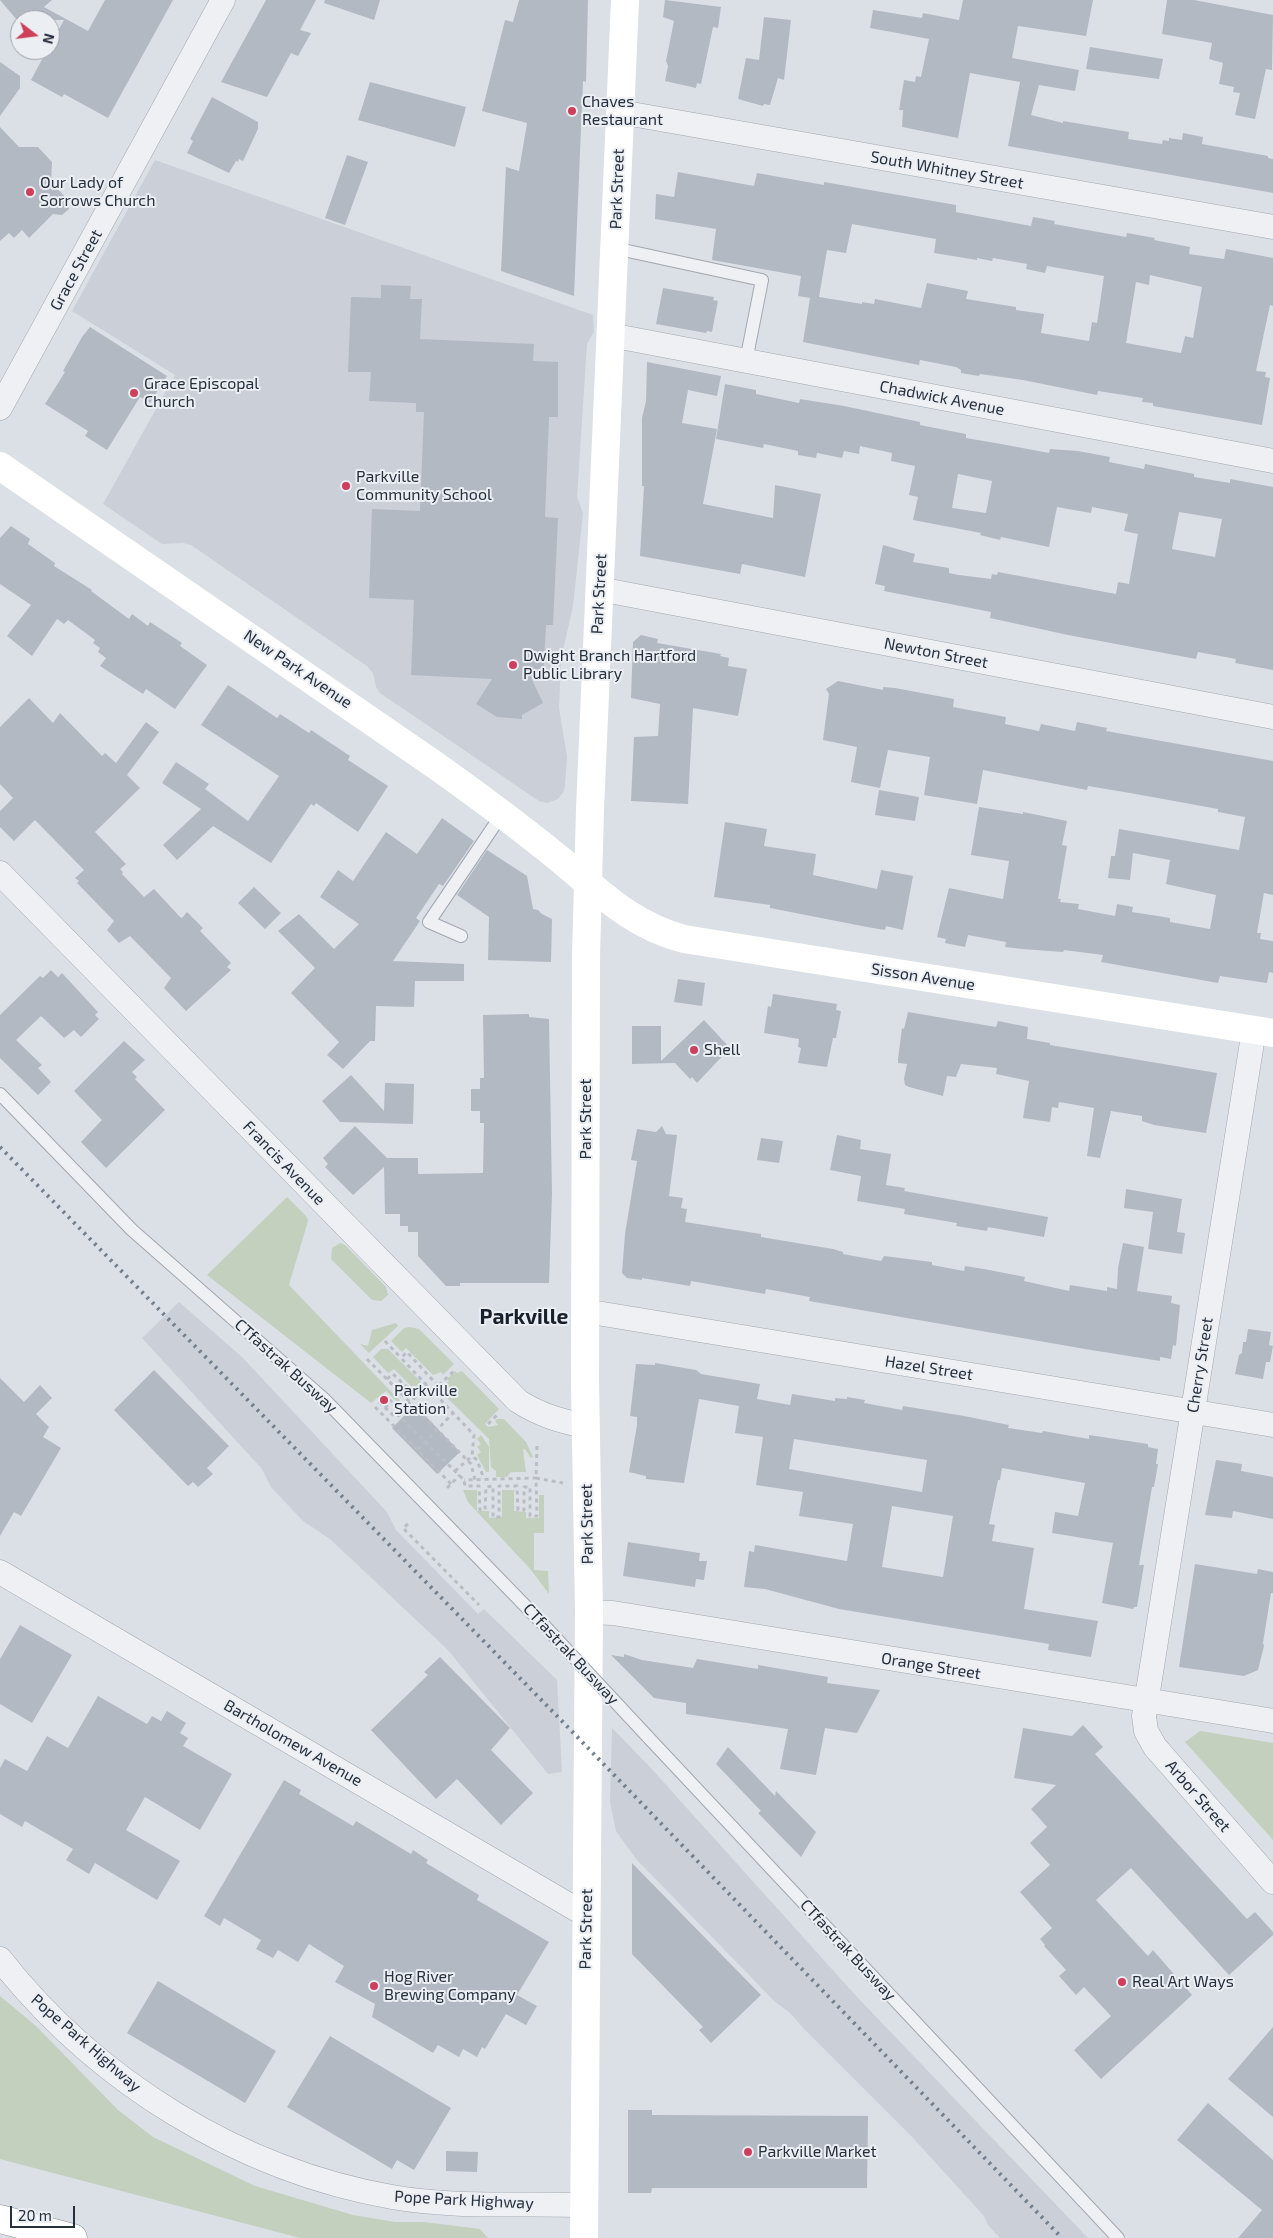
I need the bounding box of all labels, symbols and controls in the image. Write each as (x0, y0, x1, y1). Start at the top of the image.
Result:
north arrow (10, 10, 60, 60)
text: N (39, 32, 59, 46)
place label: Chaves Restaurant (582, 92, 663, 130)
marker: Chaves Restaurant (566, 105, 578, 117)
street label: South Whitney Street (869, 147, 1025, 193)
street label: Park Street (606, 148, 628, 230)
place label: Our Lady of Sorrows Church (40, 173, 155, 211)
marker: Our Lady of Sorrows Church (24, 186, 36, 198)
street label: Grace Street (46, 226, 106, 314)
place label: Grace Episcopal Church (144, 374, 259, 412)
street label: Chadwick Avenue (878, 376, 1006, 420)
marker: Grace Episcopal Church (128, 387, 140, 399)
place label: Parkville Community School (356, 467, 492, 505)
marker: Parkville Community School (340, 480, 352, 492)
street label: Park Street (587, 553, 611, 635)
street label: New Park Avenue (240, 626, 356, 712)
street label: Newton Street (882, 634, 990, 672)
place label: Dwight Branch Hartford Public Library (523, 646, 696, 684)
marker: Dwight Branch Hartford Public Library (507, 659, 519, 671)
street label: Sisson Avenue (870, 959, 976, 995)
place label: Shell (704, 1040, 740, 1060)
marker: Shell (688, 1044, 700, 1056)
street label: Park Street (576, 1079, 596, 1159)
street label: Francis Avenue (239, 1117, 329, 1209)
district label: Parkville (480, 1304, 568, 1330)
street label: CTfastrak Busway (231, 1315, 341, 1417)
street label: Cherry Street (1183, 1316, 1217, 1414)
street label: Hazel Street (884, 1352, 974, 1384)
place label: Parkville Station (394, 1381, 457, 1419)
marker: Parkville Station (378, 1394, 390, 1406)
street label: Park Street (577, 1483, 597, 1565)
street label: CTfastrak Busway (519, 1599, 623, 1709)
street label: Orange Street (880, 1649, 982, 1683)
street label: Bartholomew Avenue (220, 1696, 366, 1790)
street label: Arbor Street (1162, 1756, 1234, 1836)
street label: Park Street (576, 1888, 596, 1970)
street label: CTfastrak Busway (796, 1895, 900, 2005)
place label: Hog River Brewing Company (384, 1967, 516, 2005)
place label: Real Art Ways (1132, 1972, 1234, 1992)
marker: Real Art Ways (1116, 1976, 1128, 1988)
marker: Hog River Brewing Company (368, 1980, 380, 1992)
street label: Pope Park Highway (27, 1990, 145, 2096)
place label: Parkville Market (758, 2142, 877, 2162)
marker: Parkville Market (742, 2146, 754, 2158)
street label: Pope Park Highway (394, 2187, 534, 2213)
scale bar (12, 2196, 78, 2228)
text: 20 m (18, 2206, 52, 2224)

